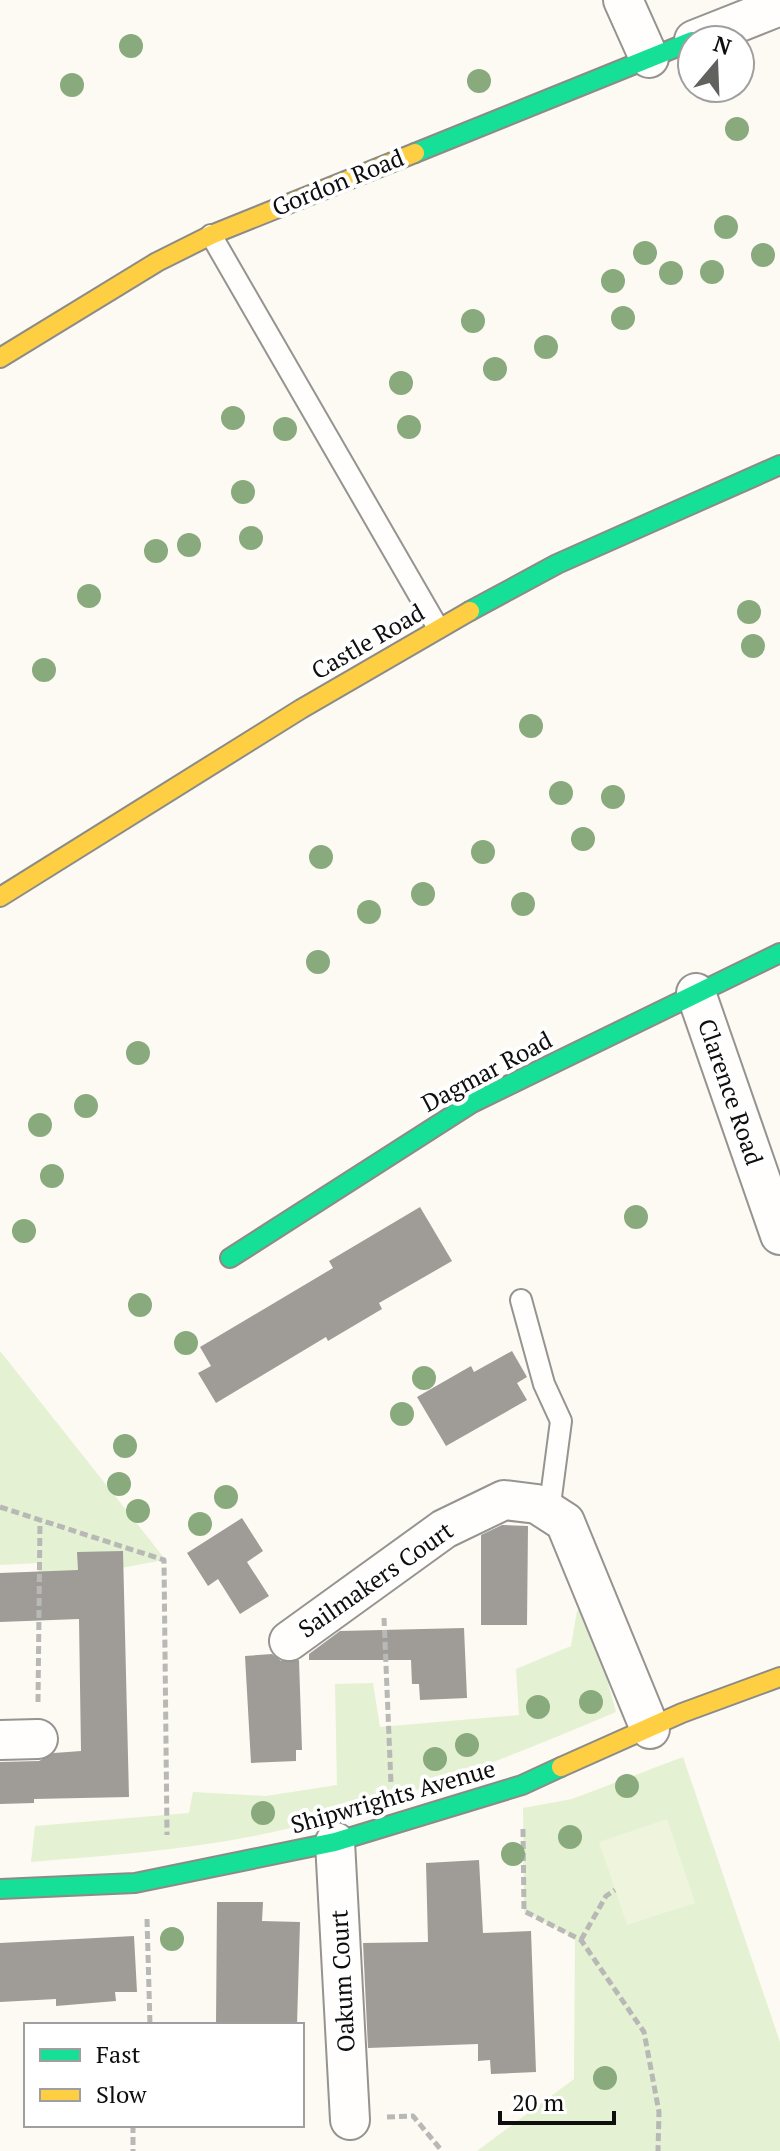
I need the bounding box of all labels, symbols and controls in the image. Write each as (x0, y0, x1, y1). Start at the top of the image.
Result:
north arrow (676, 24, 756, 104)
text: N (710, 28, 736, 61)
street label: Gordon Road (267, 141, 408, 223)
street label: Castle Road (305, 596, 430, 686)
street label: Clarence Road (691, 1014, 771, 1169)
street label: Dagmar Road (416, 1023, 557, 1119)
street label: Sailmakers Court (292, 1514, 459, 1644)
street label: Shipwrights Avenue (287, 1752, 499, 1841)
street label: Oakum Court (322, 1909, 362, 2053)
legend (24, 2023, 304, 2127)
text: Fast (96, 2038, 141, 2070)
scale bar (500, 2075, 614, 2125)
text: Slow (96, 2078, 147, 2110)
text: 20 m (512, 2086, 564, 2118)

